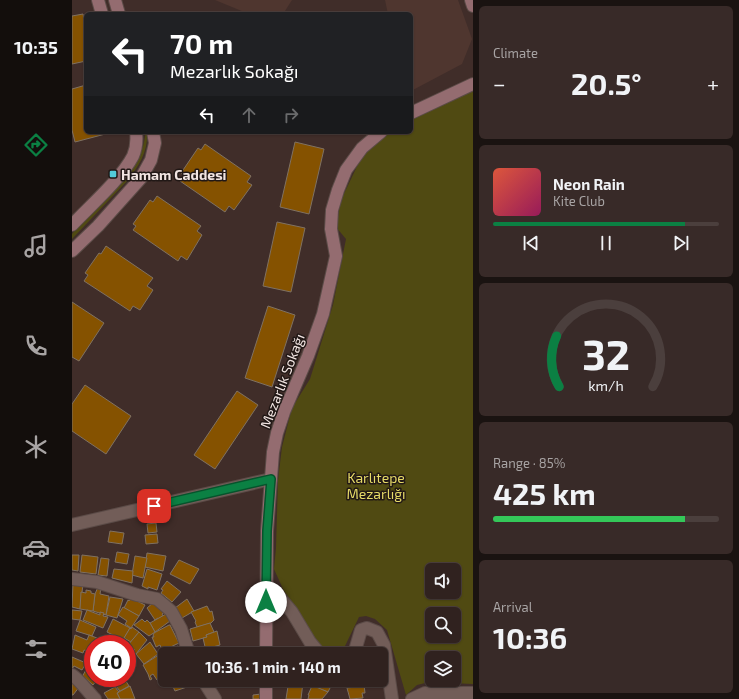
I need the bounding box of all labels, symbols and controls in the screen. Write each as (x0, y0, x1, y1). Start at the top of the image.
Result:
text: 70 m (170, 26, 233, 60)
icon: left (104, 28, 156, 80)
text: 10:35 (14, 36, 58, 58)
text: Climate (493, 45, 538, 61)
text: Mezarlık Sokağı (170, 60, 298, 82)
text: 20.5° (571, 65, 642, 101)
text: − (493, 70, 506, 96)
text: + (707, 70, 719, 96)
icon: left (196, 104, 218, 126)
icon: ahead (238, 104, 260, 126)
icon: right (280, 104, 302, 126)
icon: directions (22, 131, 50, 159)
place label: Hamam Caddesi (121, 166, 226, 183)
marker: Hamam Caddesi (108, 169, 118, 179)
text: Neon Rain (553, 175, 625, 193)
text: Kite Club (553, 193, 605, 209)
icon: music (22, 232, 50, 260)
icon: previous (520, 232, 542, 254)
icon: pause (595, 232, 617, 254)
icon: next (670, 232, 692, 254)
text: 32 (582, 328, 630, 378)
street label: Mezarlık Sokağı (256, 331, 308, 431)
icon: phone (22, 332, 50, 360)
text: km/h (588, 377, 624, 394)
icon: climate (22, 433, 50, 461)
text: Range · 85% (493, 455, 565, 471)
park label: Karlıtepe Mezarlığı (346, 469, 406, 502)
text: 425 km (493, 475, 596, 511)
pin (137, 489, 171, 523)
icon: arrive (143, 495, 165, 517)
icon: car (22, 534, 50, 562)
map controls (425, 563, 461, 687)
button: sound (425, 563, 461, 599)
position arrow (245, 581, 287, 623)
text: Arrival (493, 599, 533, 615)
button: search (425, 607, 461, 643)
text: 10:36 (493, 619, 567, 655)
icon: filters (22, 635, 50, 663)
speed limit sign: 40 (84, 635, 136, 687)
button: layers (425, 651, 461, 687)
text: 10:36 · 1 min · 140 m (205, 658, 341, 676)

